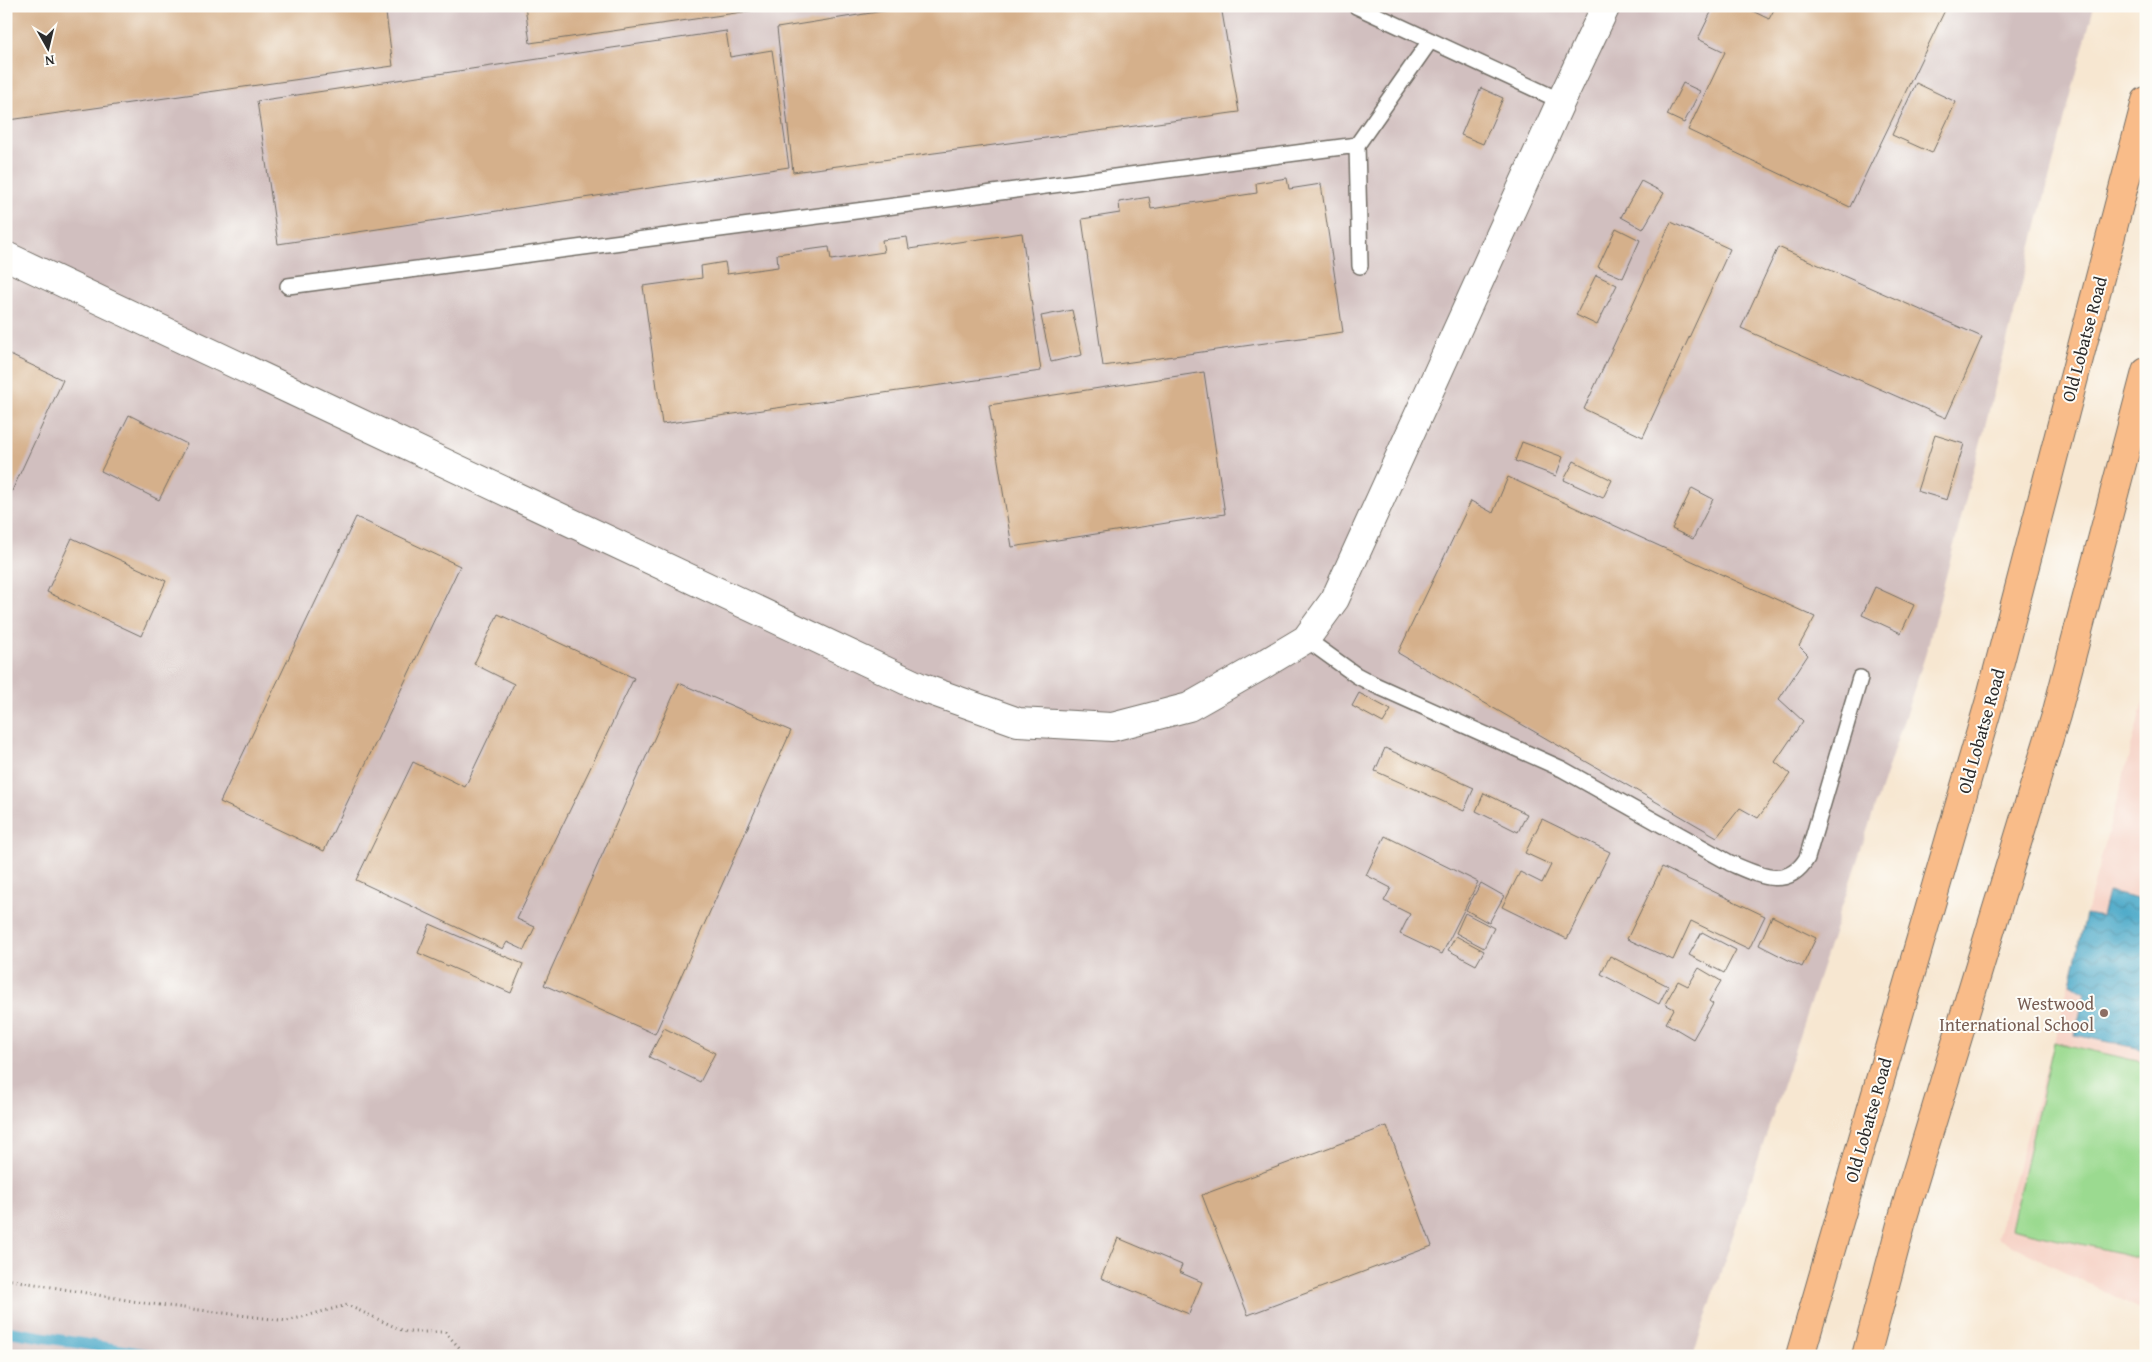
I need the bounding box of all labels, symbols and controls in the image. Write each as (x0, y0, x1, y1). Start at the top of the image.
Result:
north arrow (22, 22, 72, 72)
text: N (43, 50, 56, 72)
street label: Old Lobatse Road (2054, 273, 2114, 405)
street label: Old Lobatse Road (1950, 665, 2012, 797)
place label: Westwood International School (1939, 990, 2094, 1038)
marker: Westwood International School (2098, 1007, 2110, 1019)
street label: Old Lobatse Road (1837, 1054, 1899, 1186)

